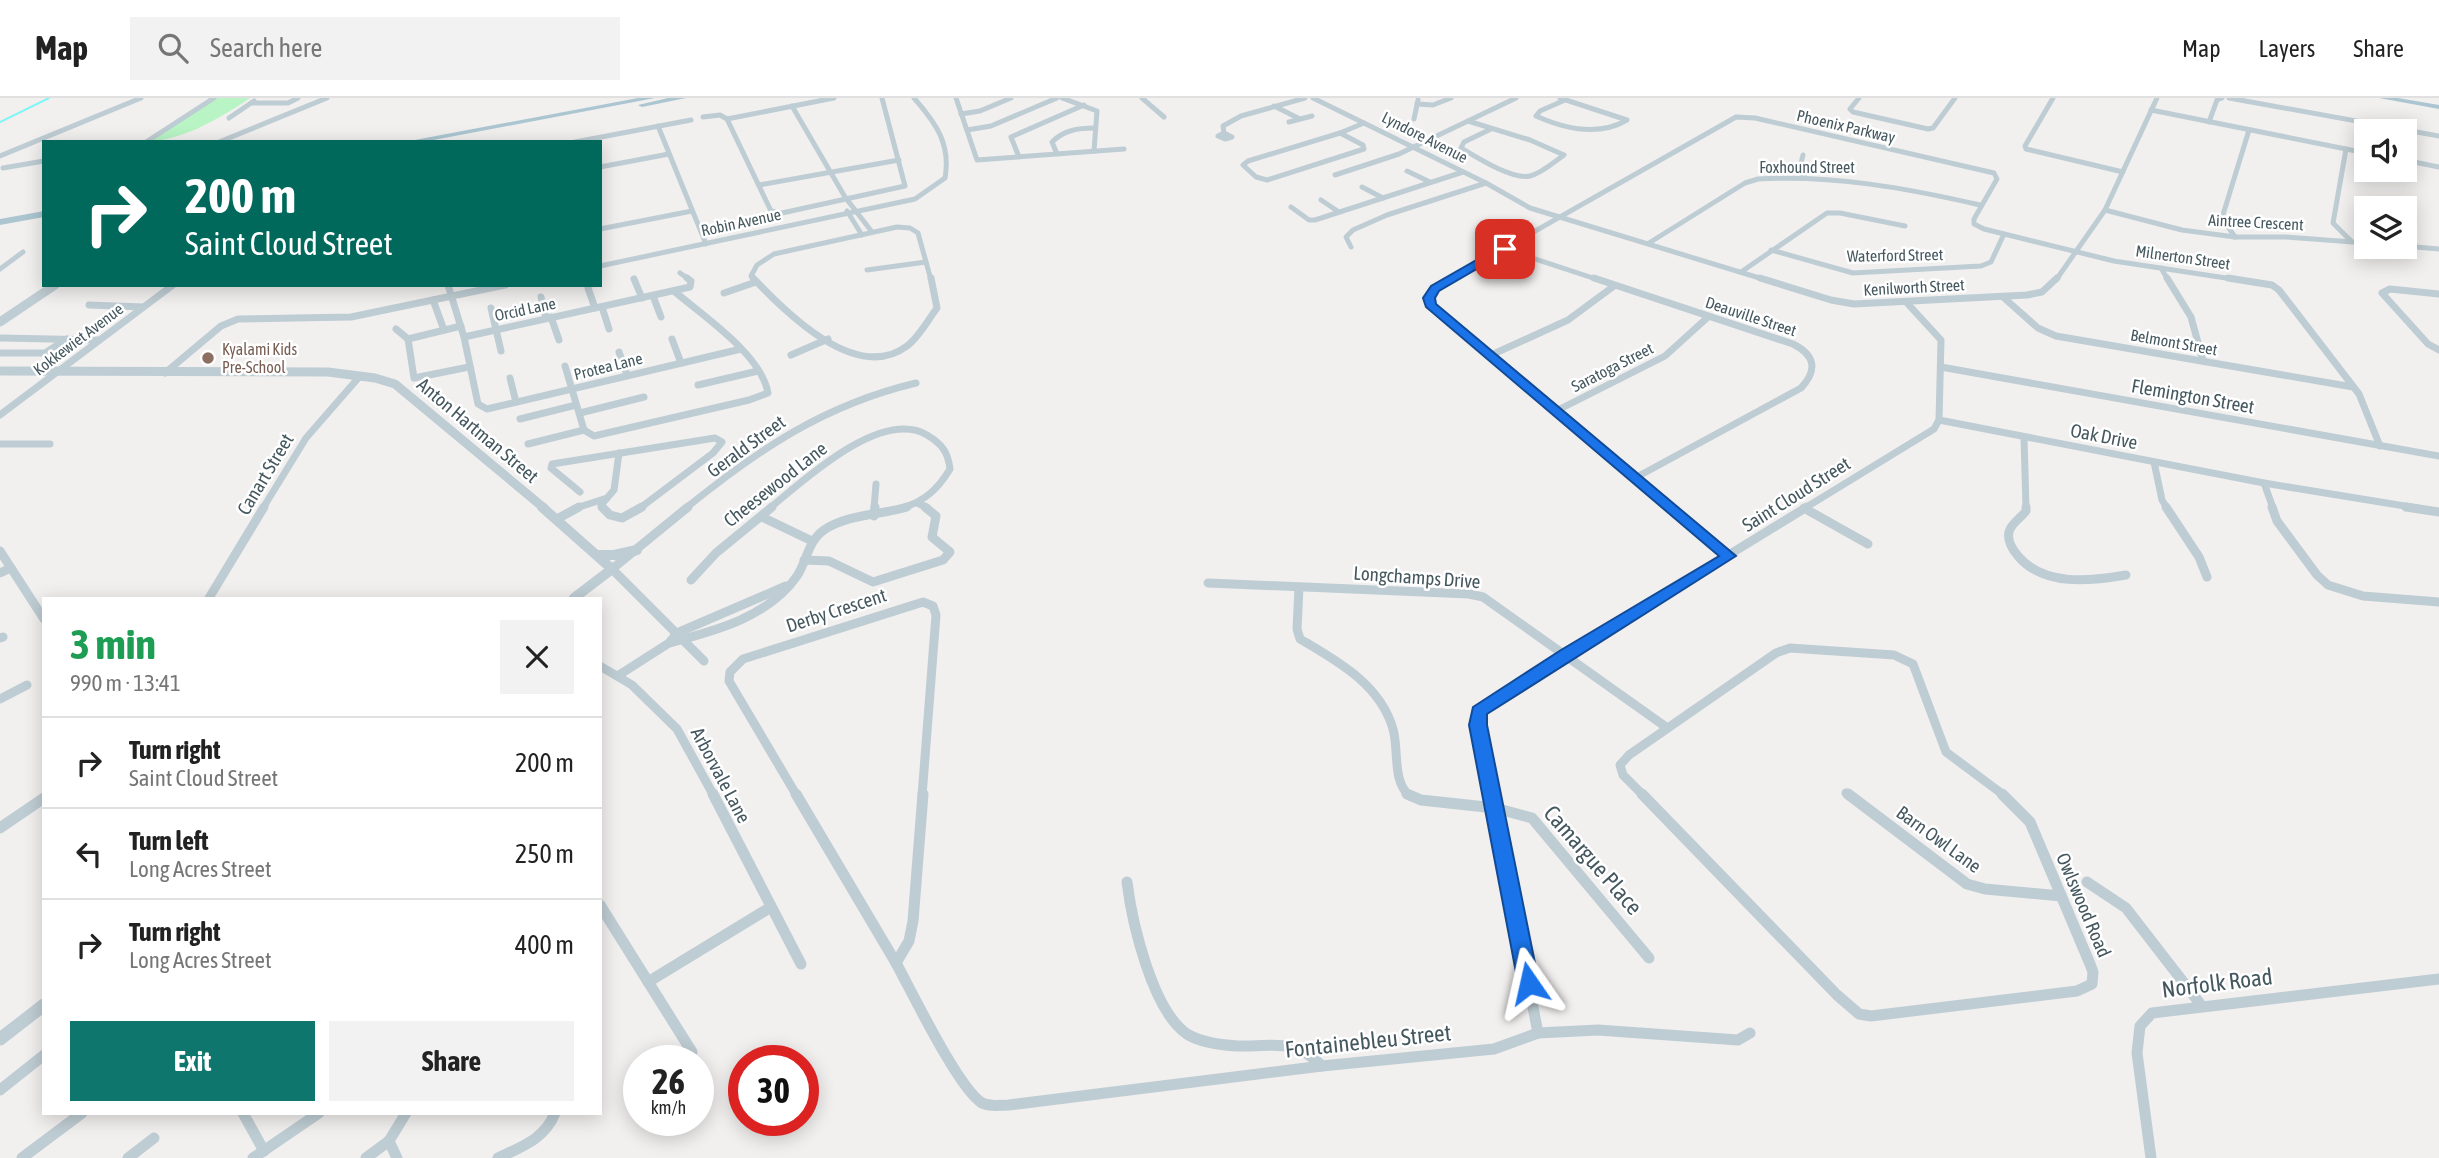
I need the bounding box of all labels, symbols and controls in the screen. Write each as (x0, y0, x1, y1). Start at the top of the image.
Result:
search box (130, 17, 620, 80)
text: Map (35, 29, 88, 67)
icon: search (154, 29, 192, 67)
text: Search here (210, 33, 322, 63)
text: Map (2182, 35, 2221, 62)
text: Layers (2259, 35, 2315, 62)
text: Share (2353, 35, 2404, 62)
street label: Phoenix Parkway (1795, 106, 1897, 147)
street label: Lyndore Avenue (1379, 108, 1471, 167)
map controls (2354, 119, 2417, 259)
button: sound (2354, 119, 2417, 182)
street label: Foxhound Street (1759, 158, 1855, 176)
text: 200 m (185, 167, 296, 223)
icon: right (70, 168, 161, 259)
button: layers (2354, 196, 2417, 259)
street label: Robin Avenue (699, 205, 783, 239)
street label: Aintree Crescent (2208, 211, 2305, 234)
pin (1475, 219, 1535, 279)
text: Saint Cloud Street (185, 225, 393, 262)
icon: arrive (1486, 230, 1524, 268)
street label: Milnerton Street (2135, 241, 2232, 273)
street label: Waterford Street (1847, 245, 1944, 265)
street label: Kenilworth Street (1863, 275, 1966, 299)
street label: Deauville Street (1703, 293, 1799, 339)
street label: Orcid Lane (493, 294, 557, 324)
street label: Kokkewiet Avenue (30, 299, 126, 379)
street label: Belmont Street (2129, 326, 2219, 359)
street label: Saratoga Street (1568, 339, 1657, 396)
place label: Kyalami Kids Pre-School (222, 340, 297, 376)
street label: Protea Lane (572, 349, 644, 383)
marker: Kyalami Kids Pre-School (200, 350, 216, 366)
street label: Anton Hartman Street (413, 373, 543, 487)
street label: Flemington Street (2130, 374, 2256, 418)
street label: Gerald Street (703, 410, 789, 482)
street label: Oak Drive (2069, 419, 2139, 453)
street label: Canart Street (232, 429, 298, 519)
street label: Cheesewood Lane (719, 437, 831, 531)
street label: Saint Cloud Street (1738, 452, 1854, 536)
street label: Longchamps Drive (1353, 562, 1481, 592)
street label: Derby Crescent (783, 583, 889, 637)
text: 3 min (70, 620, 156, 668)
button: close (500, 620, 574, 694)
text: 990 m · 13:41 (70, 670, 181, 696)
street label: Arborvale Lane (687, 723, 755, 827)
text: Turn right (129, 735, 220, 765)
icon: right (70, 744, 108, 782)
text: 200 m (515, 748, 574, 778)
text: Saint Cloud Street (129, 765, 278, 791)
street label: Camargue Place (1539, 800, 1647, 920)
street label: Barn Owl Lane (1892, 801, 1986, 877)
text: Turn left (129, 826, 209, 856)
icon: left (70, 835, 108, 873)
text: 250 m (515, 839, 574, 869)
street label: Owlswood Road (2052, 850, 2116, 960)
text: Long Acres Street (129, 856, 272, 882)
text: Turn right (129, 917, 220, 947)
icon: right (70, 926, 108, 964)
text: 400 m (515, 930, 574, 960)
position arrow (1492, 946, 1566, 1020)
text: Long Acres Street (129, 947, 272, 973)
street label: Norfolk Road (2160, 963, 2274, 1003)
street label: Fontainebleu Street (1284, 1019, 1452, 1063)
button: Exit (70, 1021, 315, 1101)
button: Share (329, 1021, 574, 1101)
speed limit sign: 30 (728, 1045, 819, 1136)
text: 26 (652, 1061, 685, 1101)
text: km/h (651, 1097, 686, 1118)

